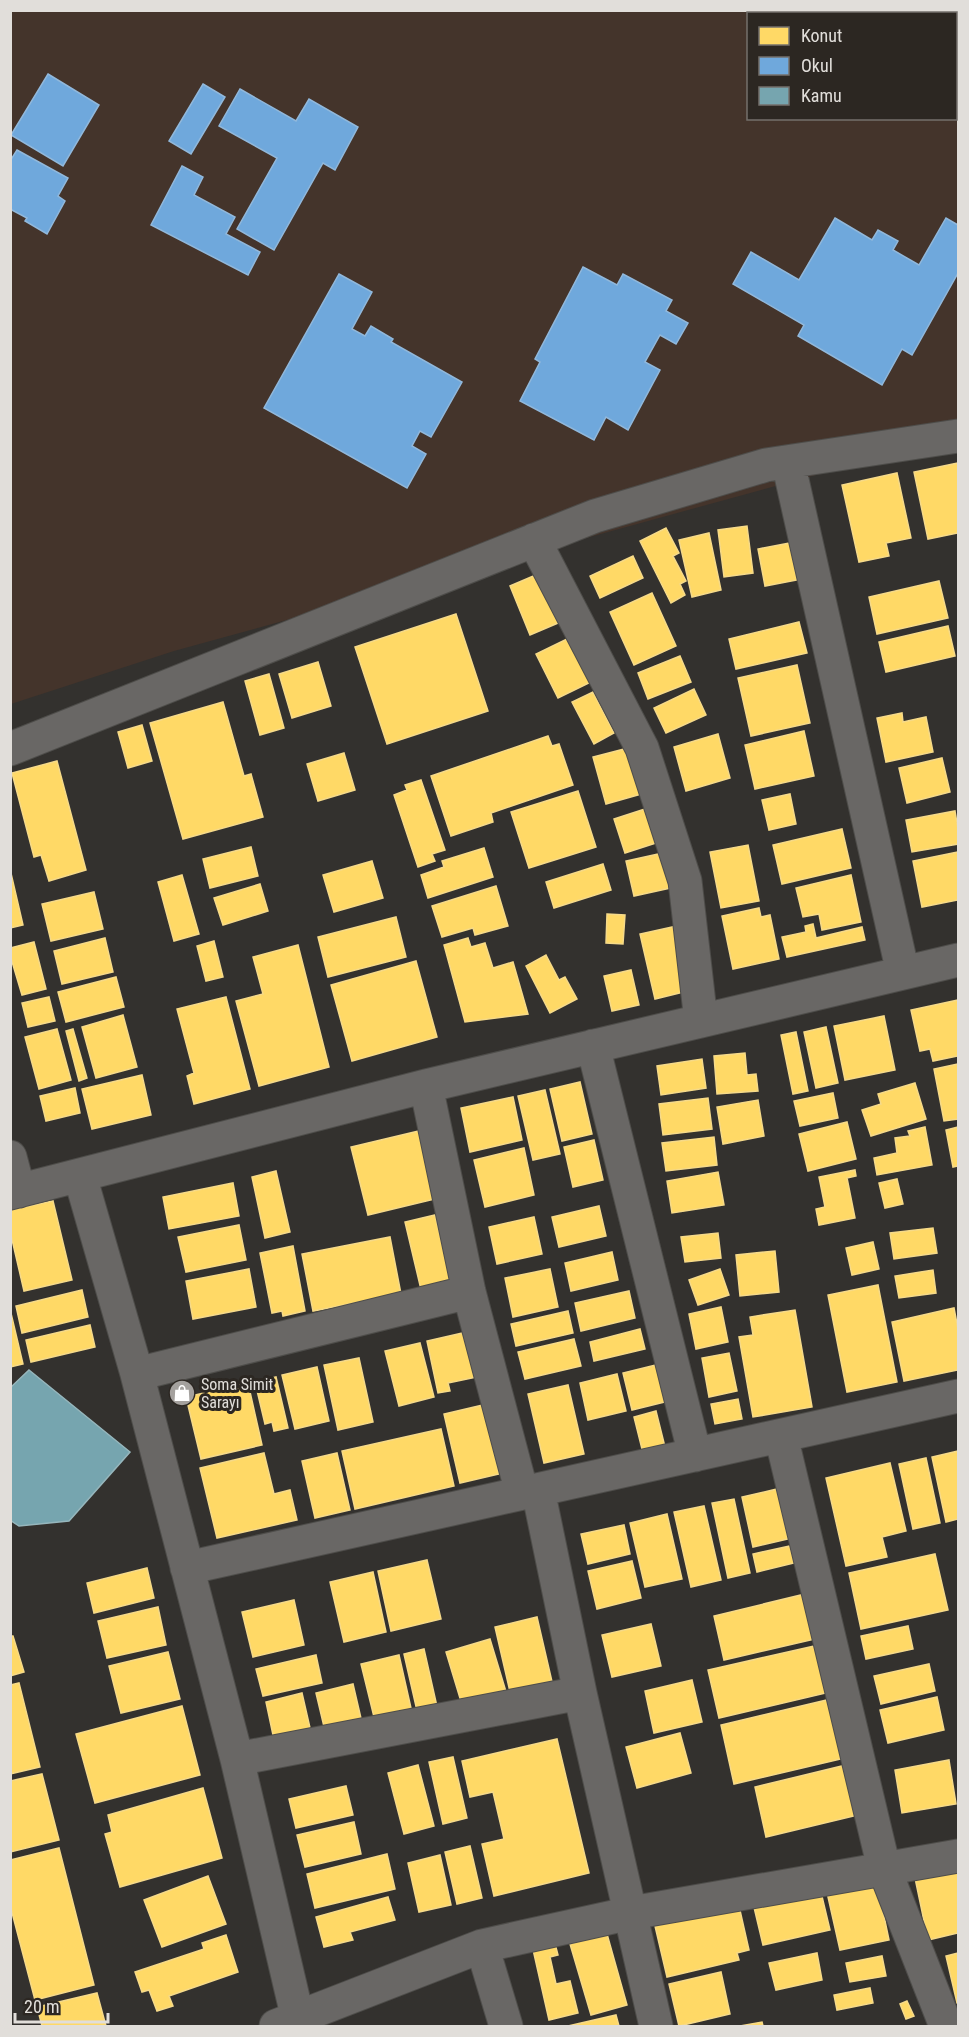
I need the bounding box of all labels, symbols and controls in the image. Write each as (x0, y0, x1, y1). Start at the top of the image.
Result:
legend (747, 12, 957, 120)
text: Konut (801, 25, 842, 46)
text: Okul (801, 55, 833, 76)
text: Kamu (801, 85, 842, 106)
place label: Soma Simit Sarayı (201, 1375, 273, 1412)
shop icon: Soma Simit Sarayı (167, 1378, 197, 1408)
scale bar (15, 1986, 108, 2024)
text: 20 m (24, 1996, 59, 2017)

